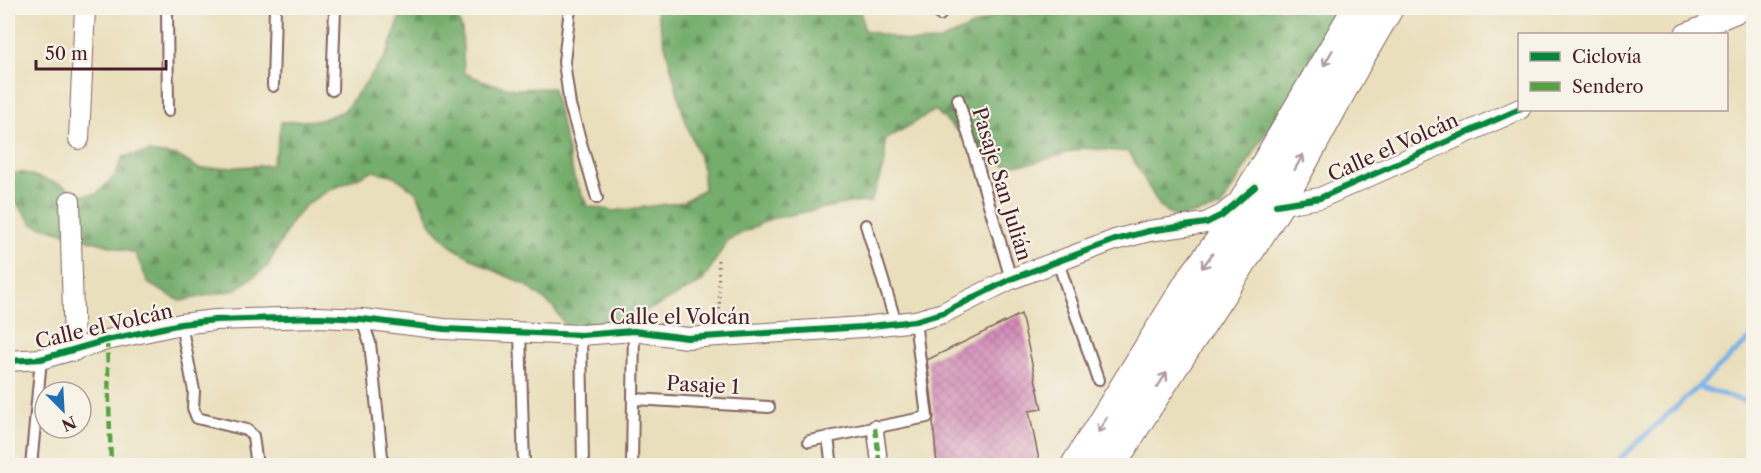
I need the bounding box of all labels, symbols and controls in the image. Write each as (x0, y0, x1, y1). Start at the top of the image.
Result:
scale bar (36, 33, 166, 71)
legend (1518, 33, 1728, 111)
text: 50 m (45, 43, 88, 65)
text: Ciclovía (1572, 46, 1642, 68)
one-way arrow (1322, 49, 1334, 66)
text: Sendero (1572, 76, 1644, 98)
street label: Pasaje San Julián (967, 104, 1037, 264)
street label: Calle el Volcán (1324, 107, 1463, 187)
one-way arrow (1293, 154, 1305, 171)
one-way arrow (1201, 252, 1213, 268)
street label: Calle el Volcán (33, 298, 176, 354)
street label: Calle el Volcán (610, 305, 751, 329)
street label: Pasaje 1 (666, 371, 741, 399)
one-way arrow (1156, 372, 1168, 389)
north arrow (33, 380, 93, 440)
text: N (59, 412, 80, 436)
one-way arrow (1096, 416, 1108, 433)

